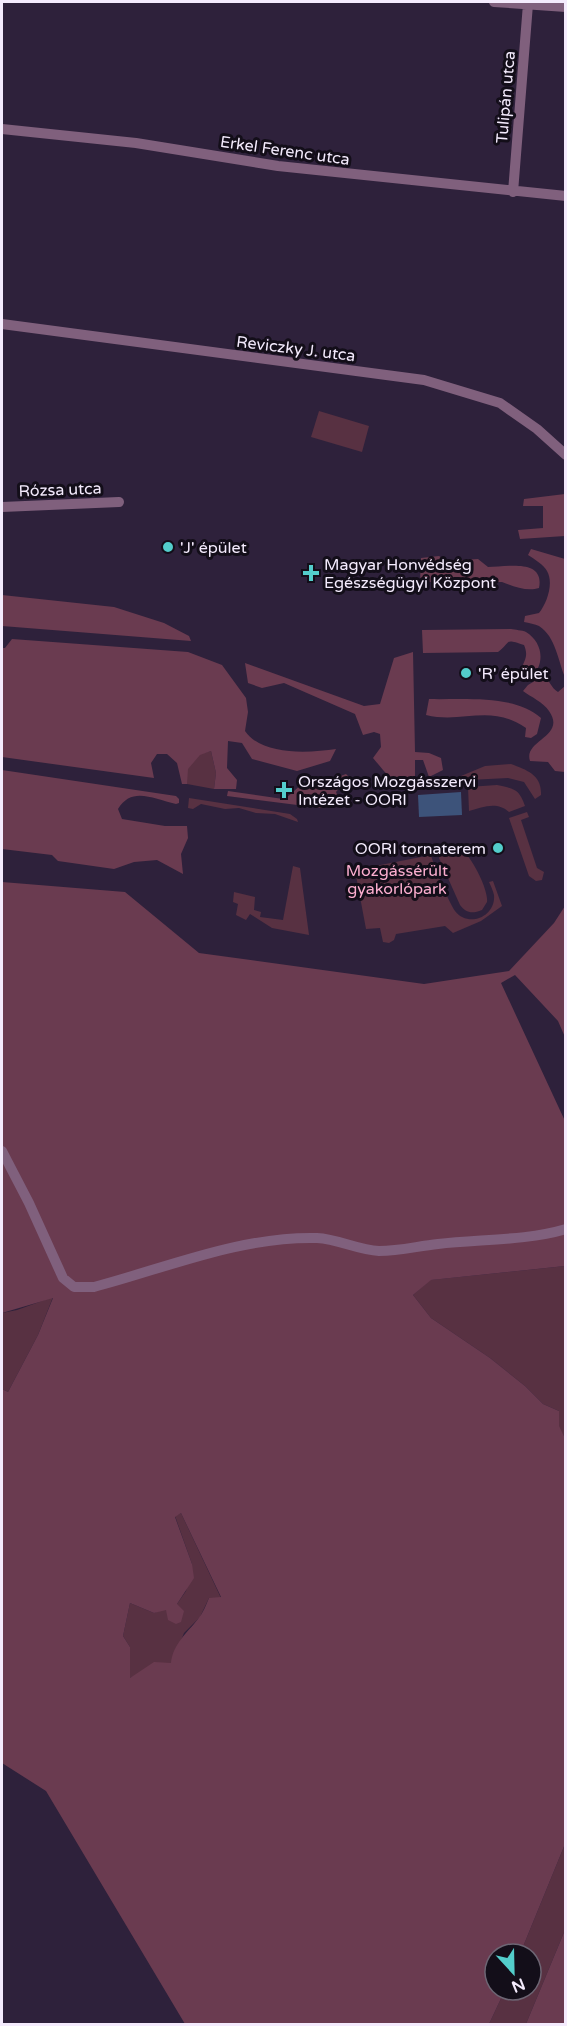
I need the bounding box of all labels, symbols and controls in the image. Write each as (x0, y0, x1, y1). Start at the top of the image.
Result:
street label: Tulipán utca (492, 50, 520, 144)
street label: Erkel Ferenc utca (219, 132, 351, 170)
street label: Reviczky J. utca (235, 332, 357, 366)
street label: Rózsa utca (18, 479, 102, 501)
place label: 'J' épület (180, 538, 247, 558)
marker: 'J' épület (161, 540, 175, 554)
place label: Magyar Honvédség Egészségügyi Központ (324, 555, 496, 593)
marker: Magyar Honvédség Egészségügyi Központ (302, 564, 320, 582)
place label: 'R' épület (478, 664, 549, 684)
marker: 'R' épület (459, 666, 473, 680)
place label: Országos Mozgásszervi Intézet - OORI (298, 772, 476, 810)
marker: Országos Mozgásszervi Intézet - OORI (275, 781, 293, 799)
place label: OORI tornaterem (355, 839, 486, 859)
marker: OORI tornaterem (491, 841, 505, 855)
park label: Mozgássérült gyakorlópark (346, 861, 448, 899)
north arrow (483, 1942, 543, 2002)
text: N (509, 1973, 528, 1997)

